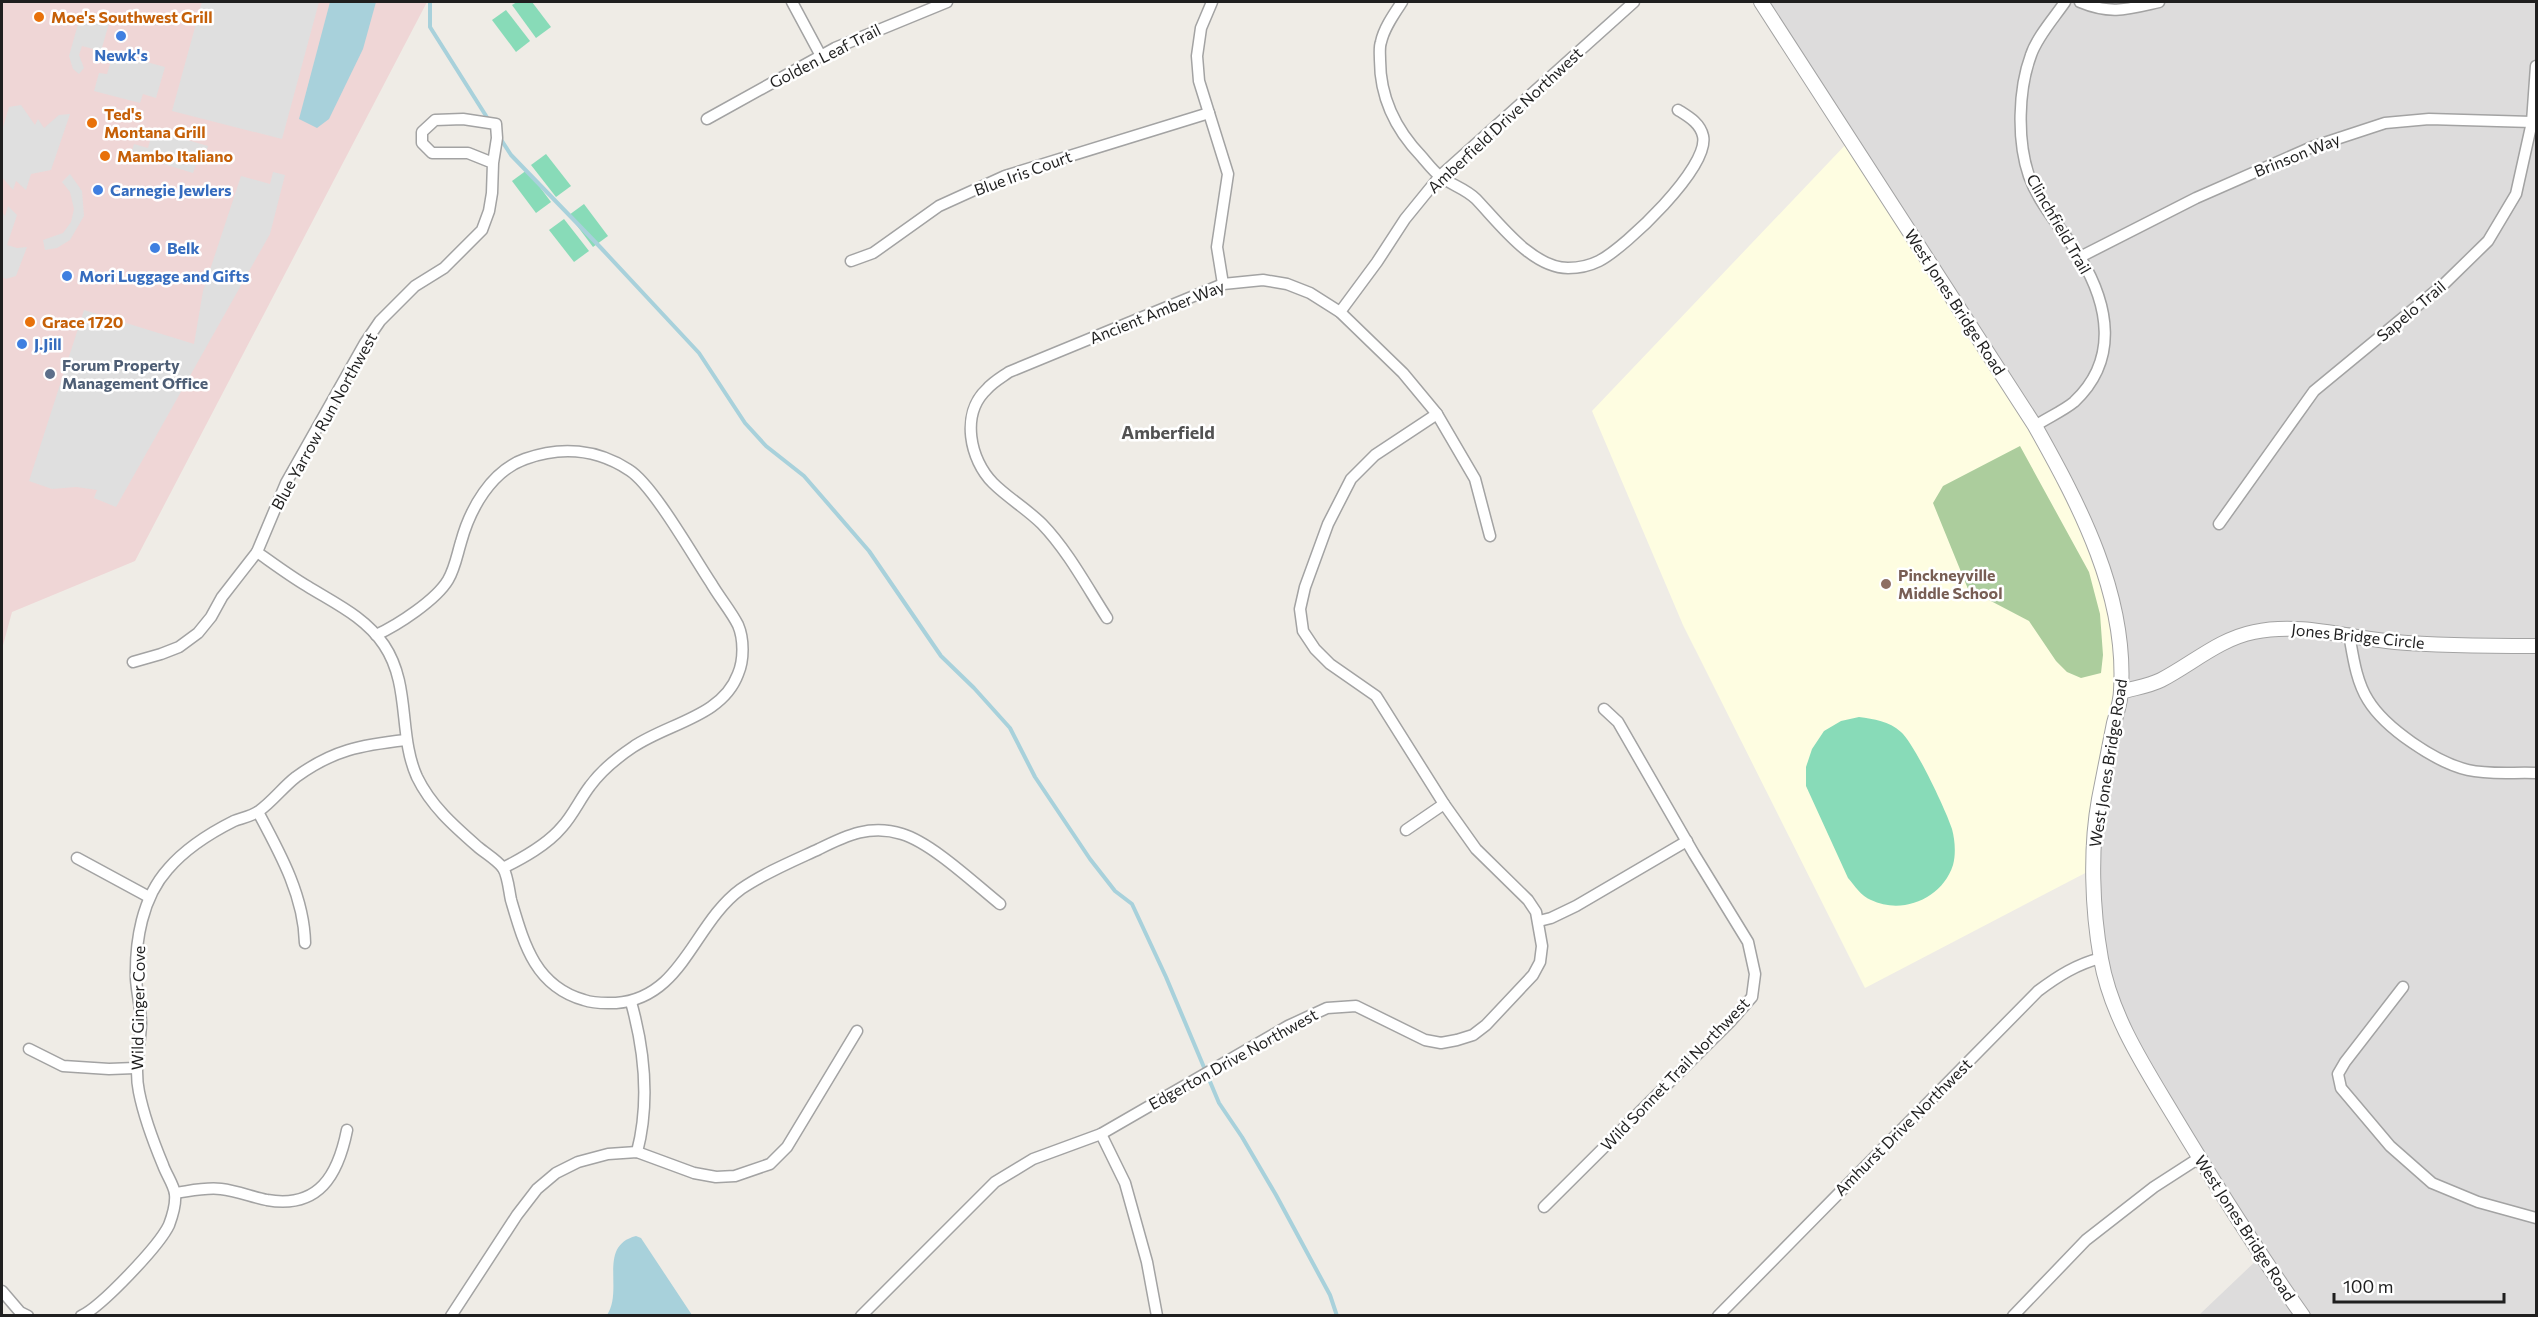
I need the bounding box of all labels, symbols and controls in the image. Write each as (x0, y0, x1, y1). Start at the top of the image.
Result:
place label: Moe's Southwest Grill (51, 7, 213, 26)
marker: Moe's Southwest Grill (32, 10, 46, 24)
street label: Golden Leaf Trail (766, 19, 884, 92)
marker: Newk's (114, 29, 128, 43)
street label: Amberfield Drive Northwest (1423, 43, 1586, 196)
place label: Newk's (94, 45, 148, 64)
place label: Ted's Montana Grill (104, 104, 206, 141)
marker: Ted's Montana Grill (85, 116, 99, 130)
street label: Brinson Way (2251, 129, 2343, 180)
place label: Mambo Italiano (117, 146, 233, 165)
street label: Blue Iris Court (971, 146, 1075, 199)
marker: Mambo Italiano (98, 149, 112, 163)
street label: Clinchfield Trail (2023, 170, 2096, 277)
place label: Carnegie Jewlers (110, 180, 232, 199)
marker: Carnegie Jewlers (91, 183, 105, 197)
street label: West Jones Bridge Road (1901, 225, 2010, 378)
place label: Belk (167, 238, 200, 257)
marker: Belk (148, 241, 162, 255)
place label: Mori Luggage and Gifts (79, 266, 249, 285)
marker: Mori Luggage and Gifts (60, 269, 74, 283)
street label: Ancient Amber Way (1087, 276, 1227, 347)
street label: Sapelo Trail (2372, 276, 2449, 345)
place label: Grace 1720 (42, 312, 123, 331)
marker: Grace 1720 (23, 315, 37, 329)
street label: Blue Yarrow Run Northwest (267, 328, 381, 513)
place label: J.Jill (34, 334, 62, 353)
marker: J.Jill (15, 337, 29, 351)
place label: Forum Property Management Office (62, 355, 208, 392)
marker: Forum Property Management Office (43, 367, 57, 381)
district label: Amberfield (1121, 421, 1215, 443)
place label: Pinckneyville Middle School (1898, 565, 2003, 602)
marker: Pinckneyville Middle School (1879, 577, 1893, 591)
street label: Jones Bridge Circle (2290, 619, 2426, 652)
street label: West Jones Bridge Road (2085, 677, 2130, 848)
street label: Wild Ginger Cove (127, 945, 148, 1071)
street label: Wild Sonnet Trail Northwest (1597, 993, 1753, 1154)
street label: Edgerton Drive Northwest (1145, 1004, 1321, 1113)
street label: Amhurst Drive Northwest (1830, 1054, 1975, 1199)
street label: West Jones Bridge Road (2191, 1151, 2300, 1304)
scale bar (2334, 1266, 2504, 1304)
text: 100 m (2343, 1275, 2393, 1297)

